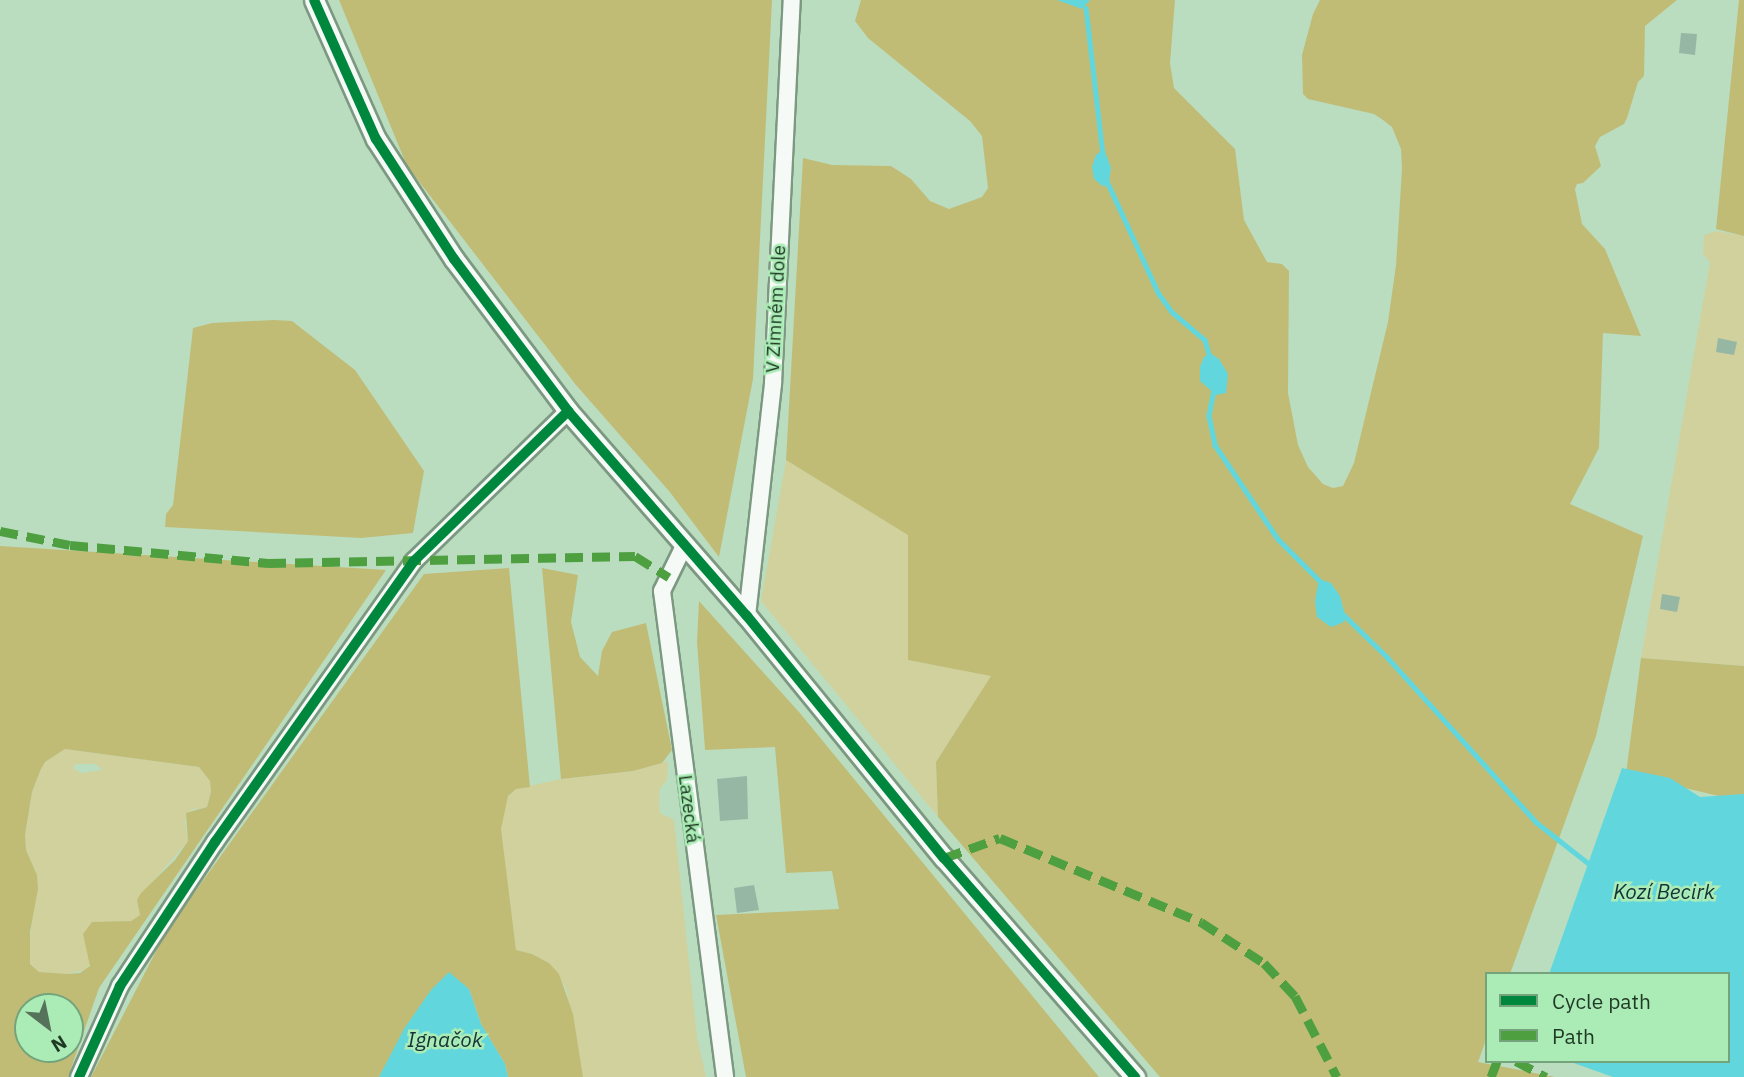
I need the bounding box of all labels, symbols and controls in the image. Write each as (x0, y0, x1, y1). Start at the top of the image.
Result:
street label: V Zimném dole (761, 245, 791, 373)
street label: Lazecká (674, 774, 704, 844)
water label: Kozí Becirk (1613, 878, 1715, 904)
legend (1485, 972, 1730, 1063)
text: Cycle path (1552, 987, 1651, 1015)
north arrow (14, 993, 84, 1063)
text: Path (1552, 1022, 1595, 1050)
water label: Ignačok (407, 1026, 483, 1052)
text: N (47, 1030, 71, 1058)

